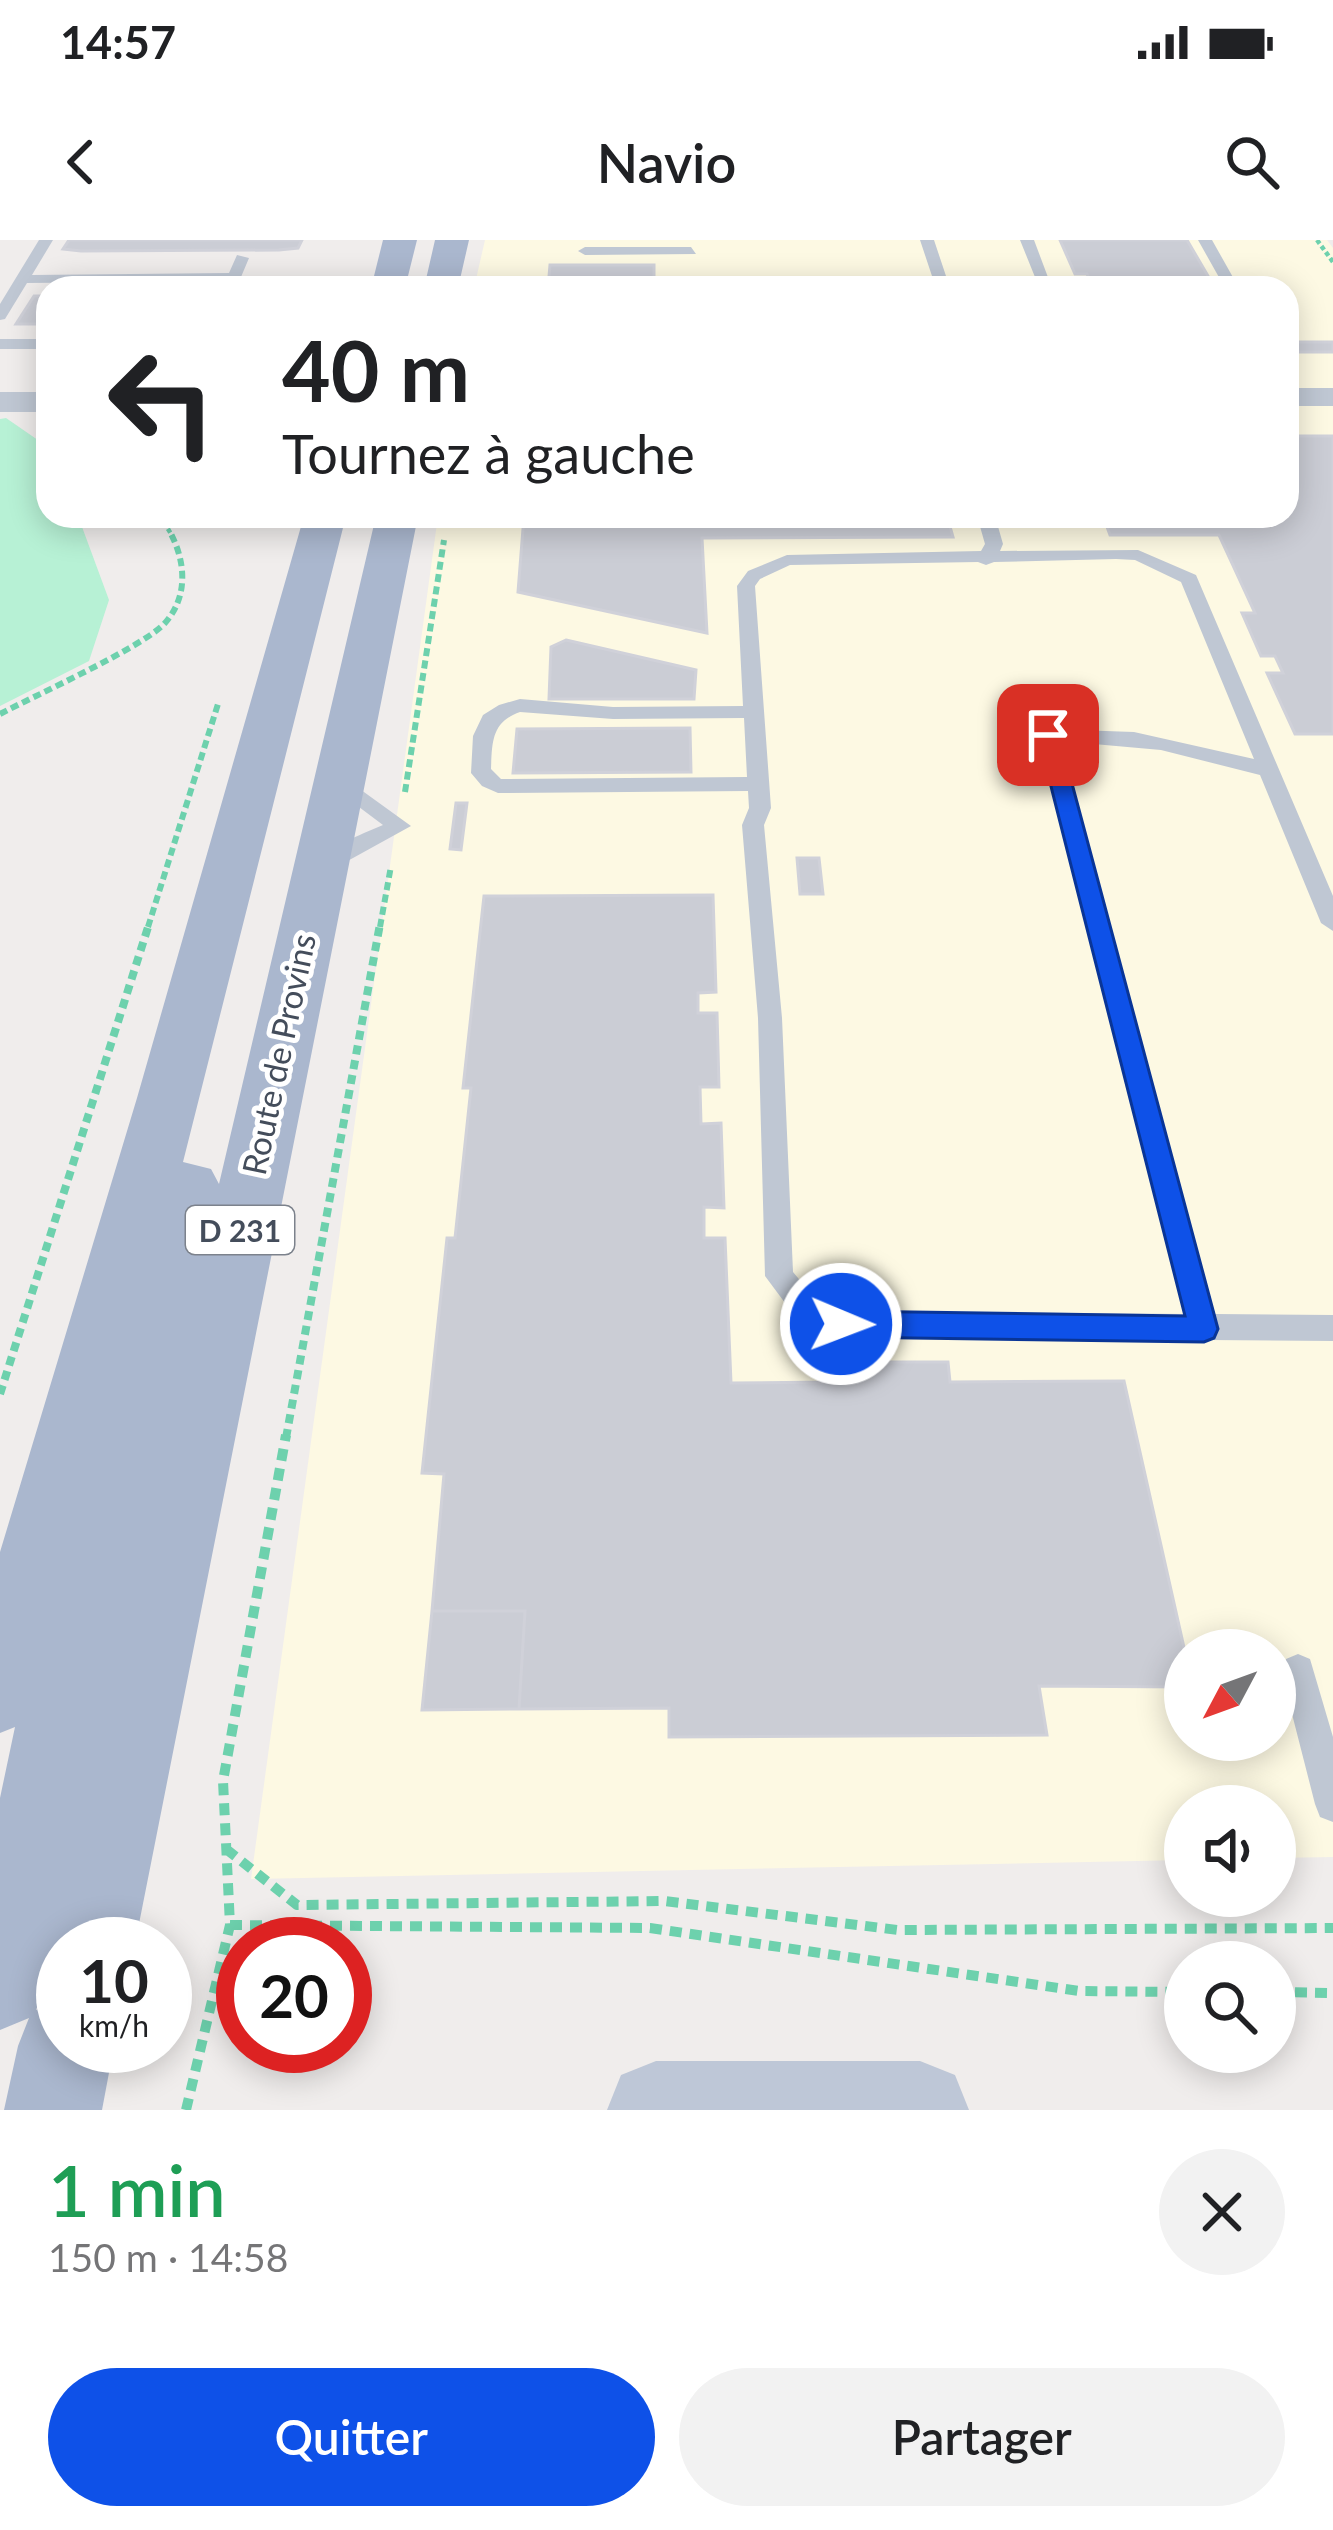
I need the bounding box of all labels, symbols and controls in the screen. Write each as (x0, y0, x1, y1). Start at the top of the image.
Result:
text: 14:57 (60, 15, 176, 69)
icon: back (48, 129, 114, 195)
icon: search (1219, 129, 1285, 195)
text: Navio (597, 130, 736, 195)
text: 40 m (282, 319, 470, 420)
icon: left (84, 324, 240, 480)
text: Tournez à gauche (282, 421, 695, 486)
pin (997, 684, 1099, 786)
icon: arrive (1015, 702, 1081, 768)
street label: Route de Provins (233, 930, 323, 1178)
road number: D 231 (186, 1206, 294, 1254)
position arrow (778, 1261, 904, 1387)
north arrow (1164, 1629, 1296, 1761)
map controls (1164, 1629, 1296, 2073)
button: sound (1164, 1785, 1296, 1917)
speed limit sign: 20 (216, 1917, 372, 2073)
button: search (1164, 1941, 1296, 2073)
text: 10 (79, 1944, 149, 2016)
text: km/h (79, 2007, 149, 2043)
text: 1 min (48, 2146, 226, 2232)
button: close (1159, 2149, 1285, 2275)
text: 150 m · 14:58 (48, 2234, 288, 2280)
button: Quitter (48, 2368, 655, 2506)
button: Partager (679, 2368, 1285, 2506)

